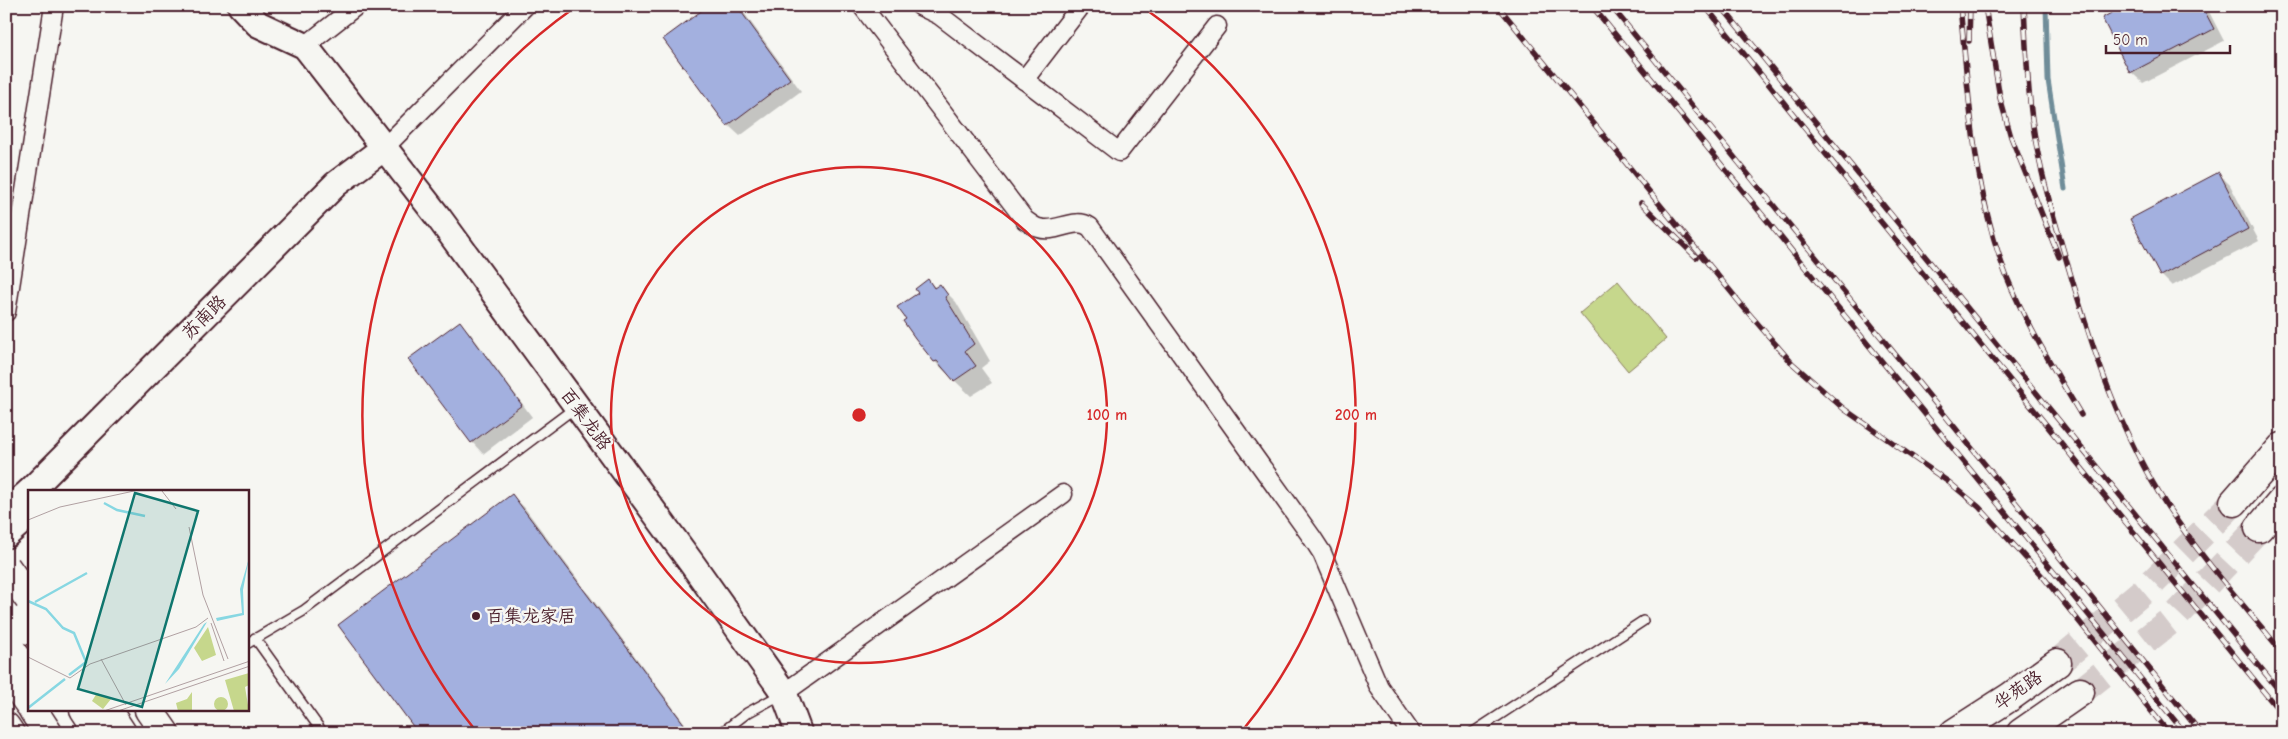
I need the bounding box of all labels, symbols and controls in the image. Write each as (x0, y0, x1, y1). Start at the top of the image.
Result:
scale bar (2106, 22, 2229, 54)
text: 50 m (2113, 31, 2148, 49)
street label: 苏南路 (178, 291, 231, 344)
street label: 百集龙路 (556, 384, 615, 455)
centre of rings (850, 406, 868, 424)
text: 100 m (1087, 406, 1127, 424)
text: 200 m (1335, 406, 1377, 424)
inset map (28, 490, 249, 712)
place label: 百集龙家居 (486, 606, 576, 627)
marker: 百集龙家居 (470, 610, 482, 622)
street label: 华苑路 (1990, 666, 2046, 714)

